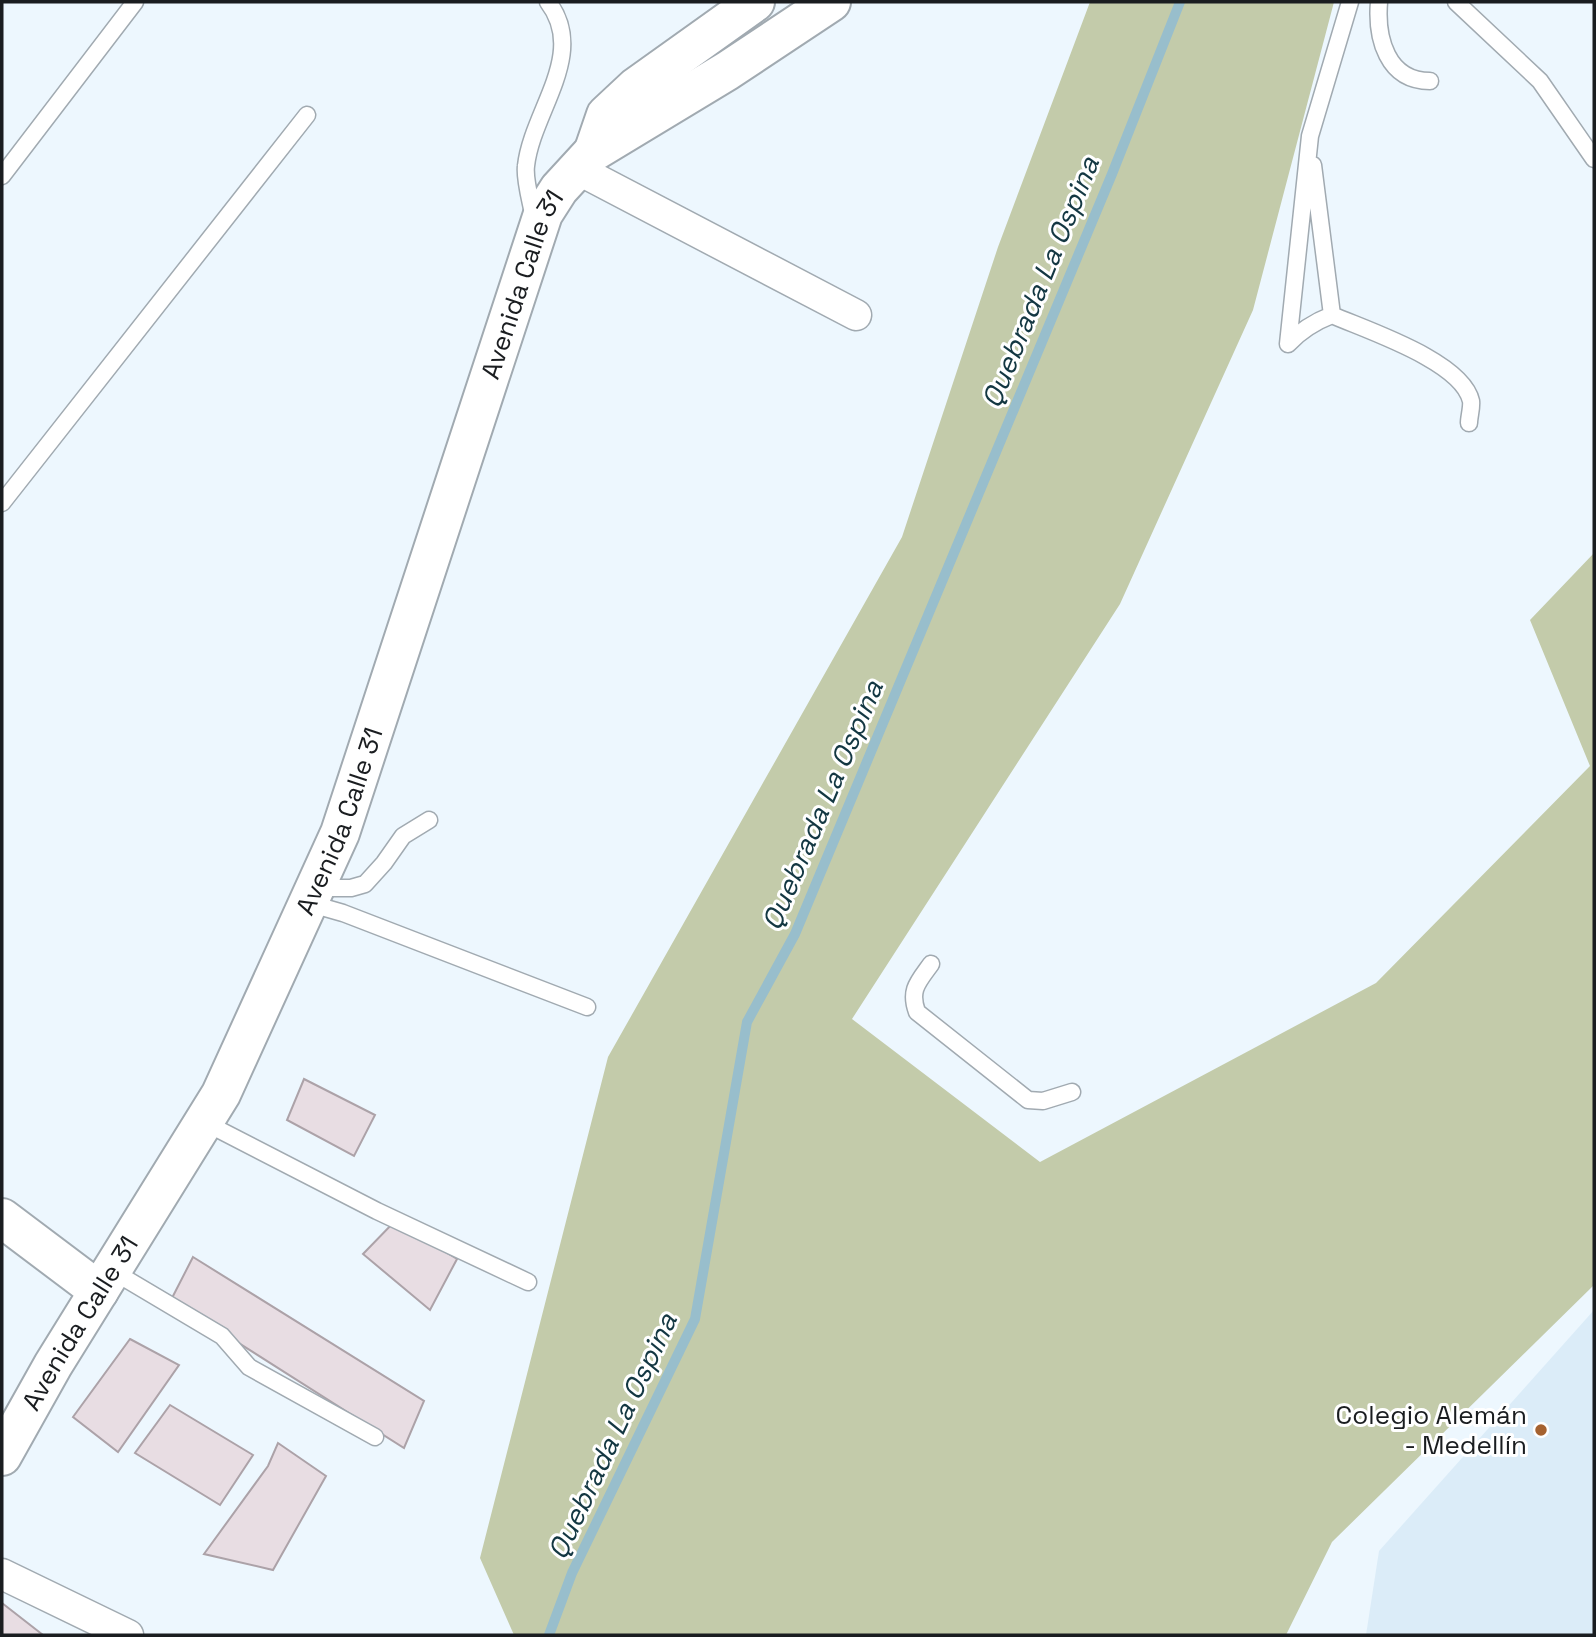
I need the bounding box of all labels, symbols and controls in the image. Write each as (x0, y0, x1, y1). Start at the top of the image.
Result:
water label: Quebrada La Ospina (973, 150, 1107, 413)
street label: Avenida Calle 31 (473, 183, 571, 383)
water label: Quebrada La Ospina (753, 674, 891, 935)
street label: Avenida Calle 31 (288, 723, 390, 920)
street label: Avenida Calle 31 (14, 1230, 146, 1416)
water label: Quebrada La Ospina (539, 1306, 685, 1565)
place label: Colegio Alemán - Medellín (1336, 1398, 1527, 1462)
marker: Colegio Alemán - Medellín (1533, 1422, 1549, 1438)

